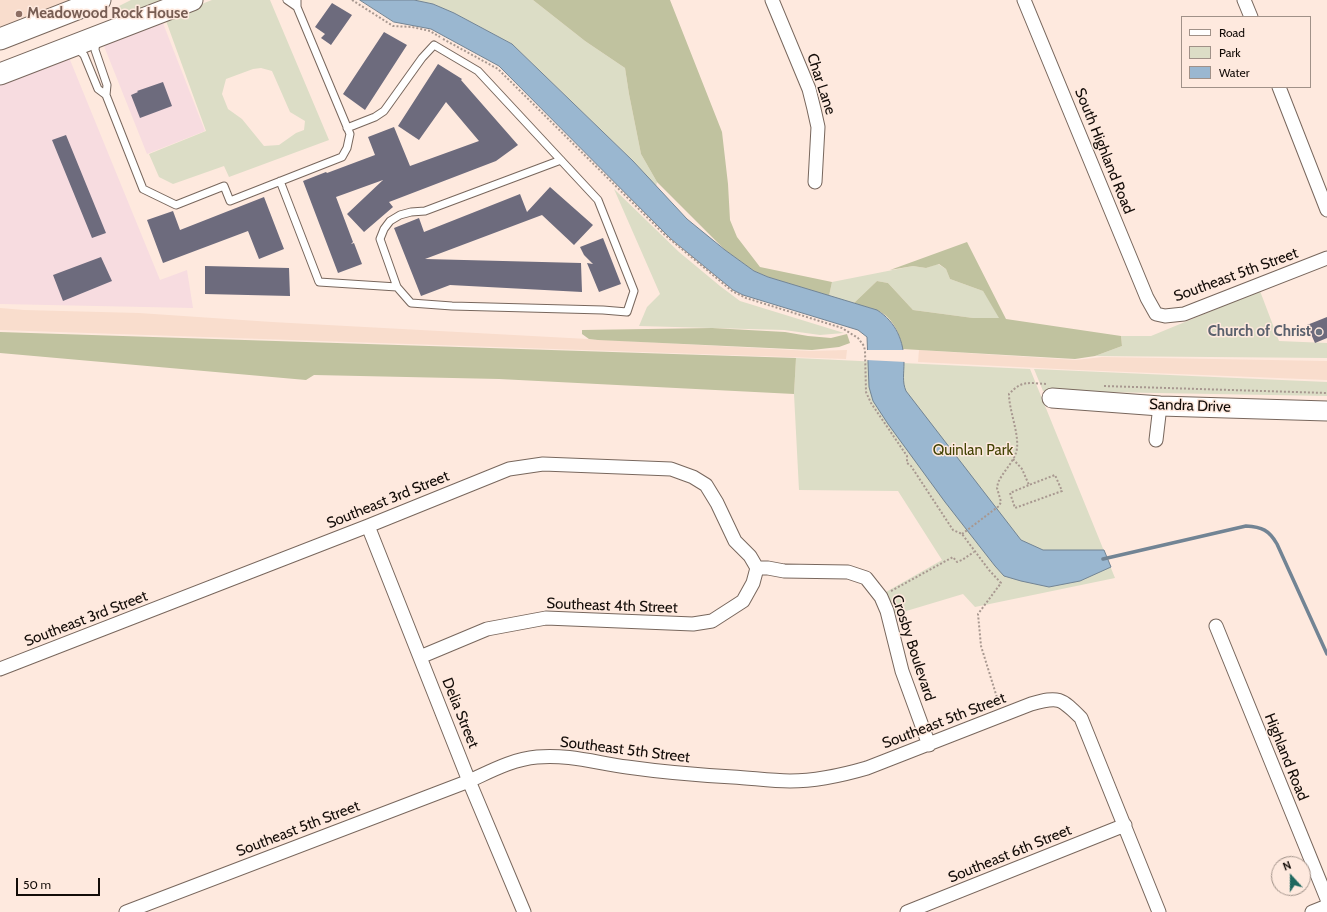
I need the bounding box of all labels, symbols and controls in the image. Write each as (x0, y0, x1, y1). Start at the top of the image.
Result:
place label: Meadowood Rock House (27, 5, 188, 23)
marker: Meadowood Rock House (14, 9, 24, 19)
legend (1181, 16, 1311, 88)
text: Road (1219, 25, 1245, 40)
text: Park (1219, 45, 1241, 60)
street label: Char Lane (803, 51, 839, 117)
text: Water (1219, 65, 1249, 80)
street label: South Highland Road (1071, 85, 1137, 217)
street label: Southeast 5th Street (1171, 244, 1301, 306)
place label: Church of Christ (1208, 323, 1311, 341)
marker: Church of Christ (1314, 327, 1324, 337)
street label: Sandra Drive (1149, 396, 1231, 416)
park label: Quinlan Park (933, 442, 1013, 460)
street label: Southeast 3rd Street (324, 467, 452, 533)
street label: Southeast 3rd Street (22, 587, 150, 651)
street label: Crosby Boulevard (887, 593, 939, 703)
street label: Southeast 4th Street (546, 595, 678, 617)
street label: Delia Street (438, 675, 482, 751)
street label: Southeast 5th Street (880, 689, 1008, 753)
street label: Highland Road (1260, 711, 1312, 803)
street label: Southeast 5th Street (559, 733, 691, 767)
street label: Southeast 5th Street (234, 797, 362, 861)
street label: Southeast 6th Street (946, 821, 1074, 887)
north arrow (1271, 856, 1311, 896)
text: N (1281, 858, 1293, 874)
scale bar (18, 870, 102, 896)
text: 50 m (23, 877, 51, 892)

